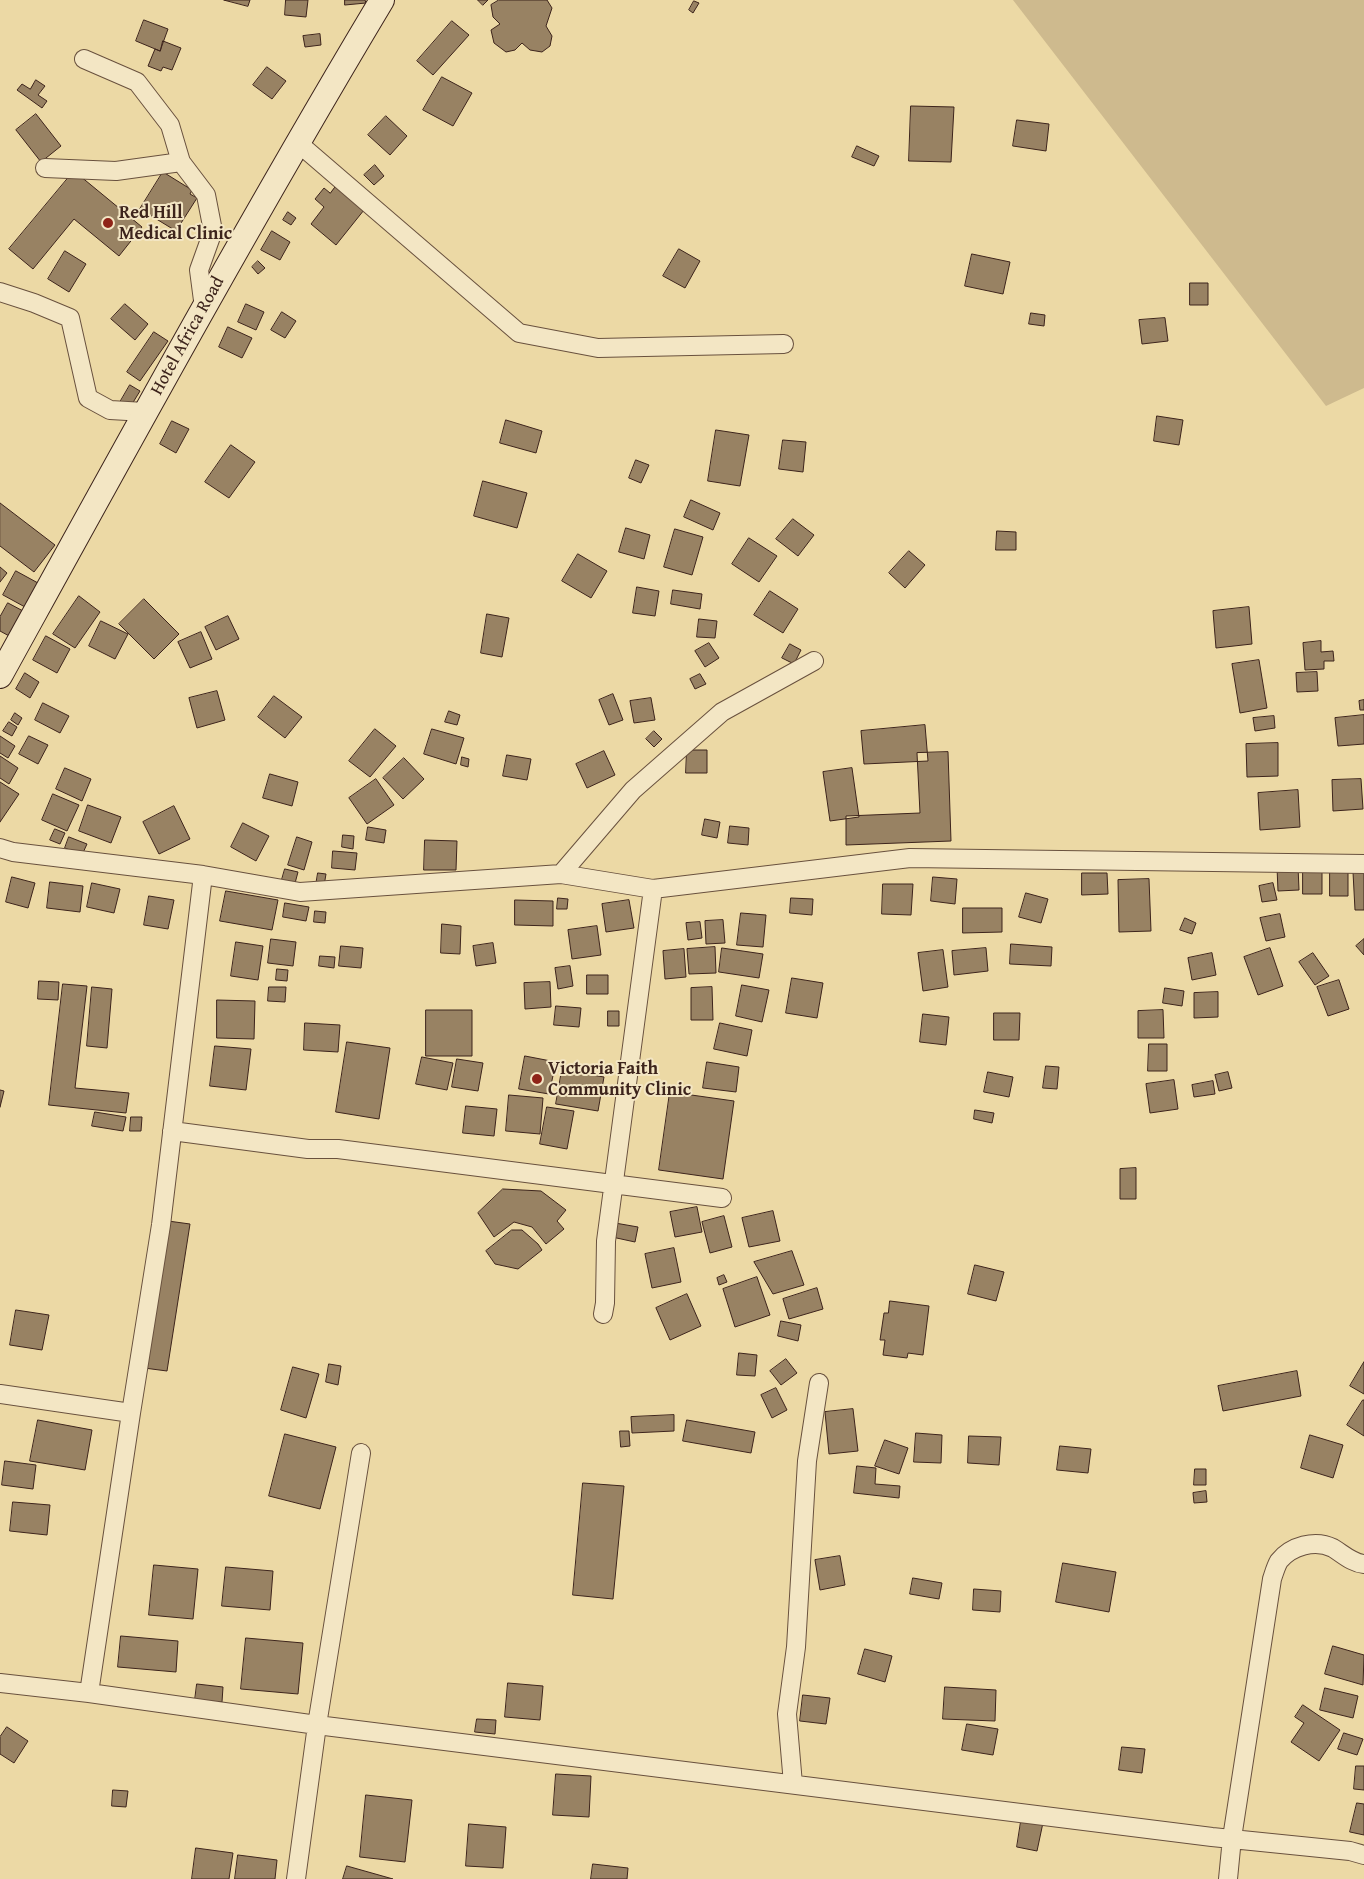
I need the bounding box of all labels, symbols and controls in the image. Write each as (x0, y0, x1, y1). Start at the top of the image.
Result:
place label: Red Hill Medical Clinic (119, 202, 232, 244)
marker: Red Hill Medical Clinic (101, 216, 115, 230)
street label: Hotel Africa Road (147, 273, 229, 399)
place label: Victoria Faith Community Clinic (548, 1058, 691, 1100)
marker: Victoria Faith Community Clinic (530, 1072, 544, 1086)

